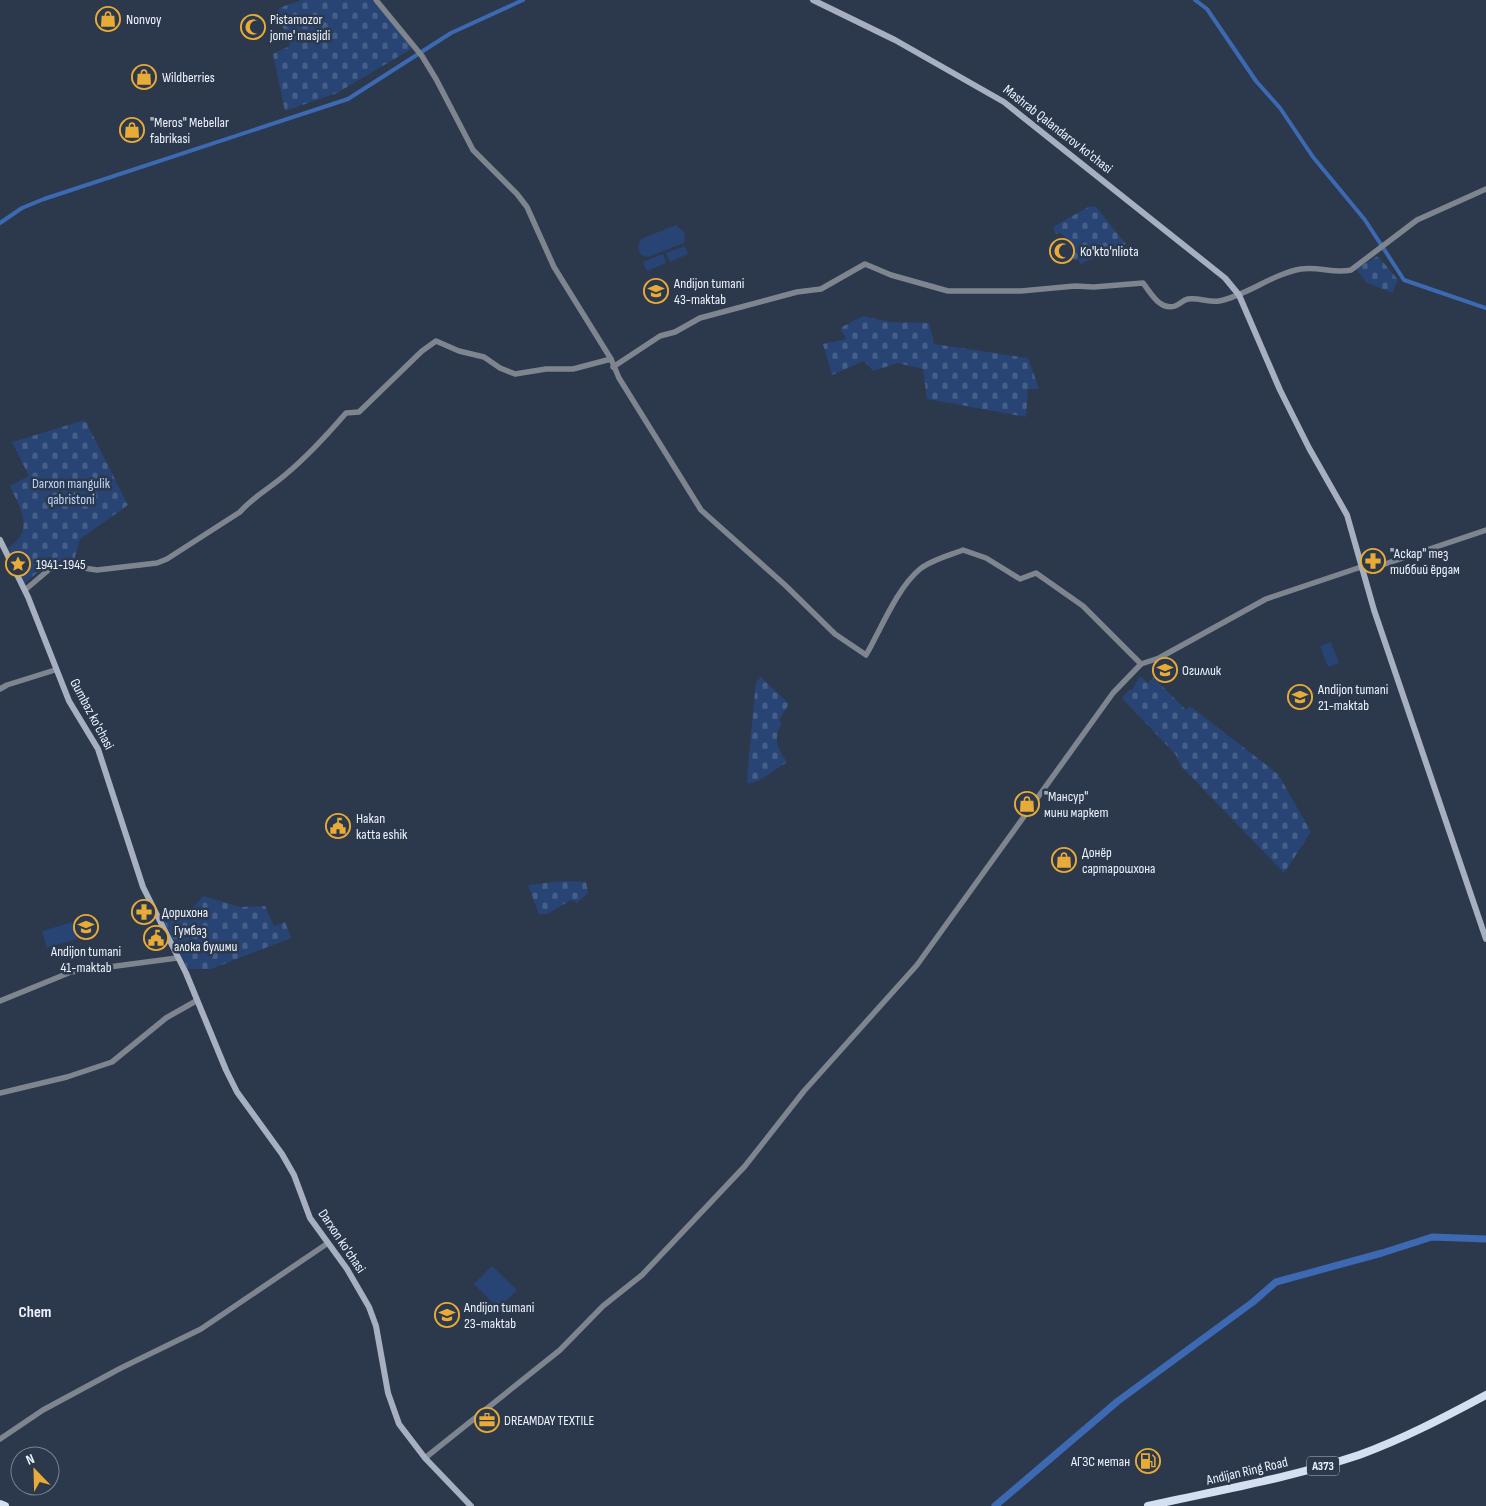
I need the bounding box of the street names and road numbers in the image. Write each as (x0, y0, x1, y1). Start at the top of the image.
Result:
street label: Mashrab Qalandarov ko'chasi (1000, 81, 1116, 177)
street label: Gumbaz ko'chasi (66, 676, 118, 752)
street label: Darxon ko'chasi (315, 1206, 369, 1276)
street label: Andijan Ring Road (1204, 1453, 1290, 1489)
road number: A373 (1307, 1456, 1339, 1475)

